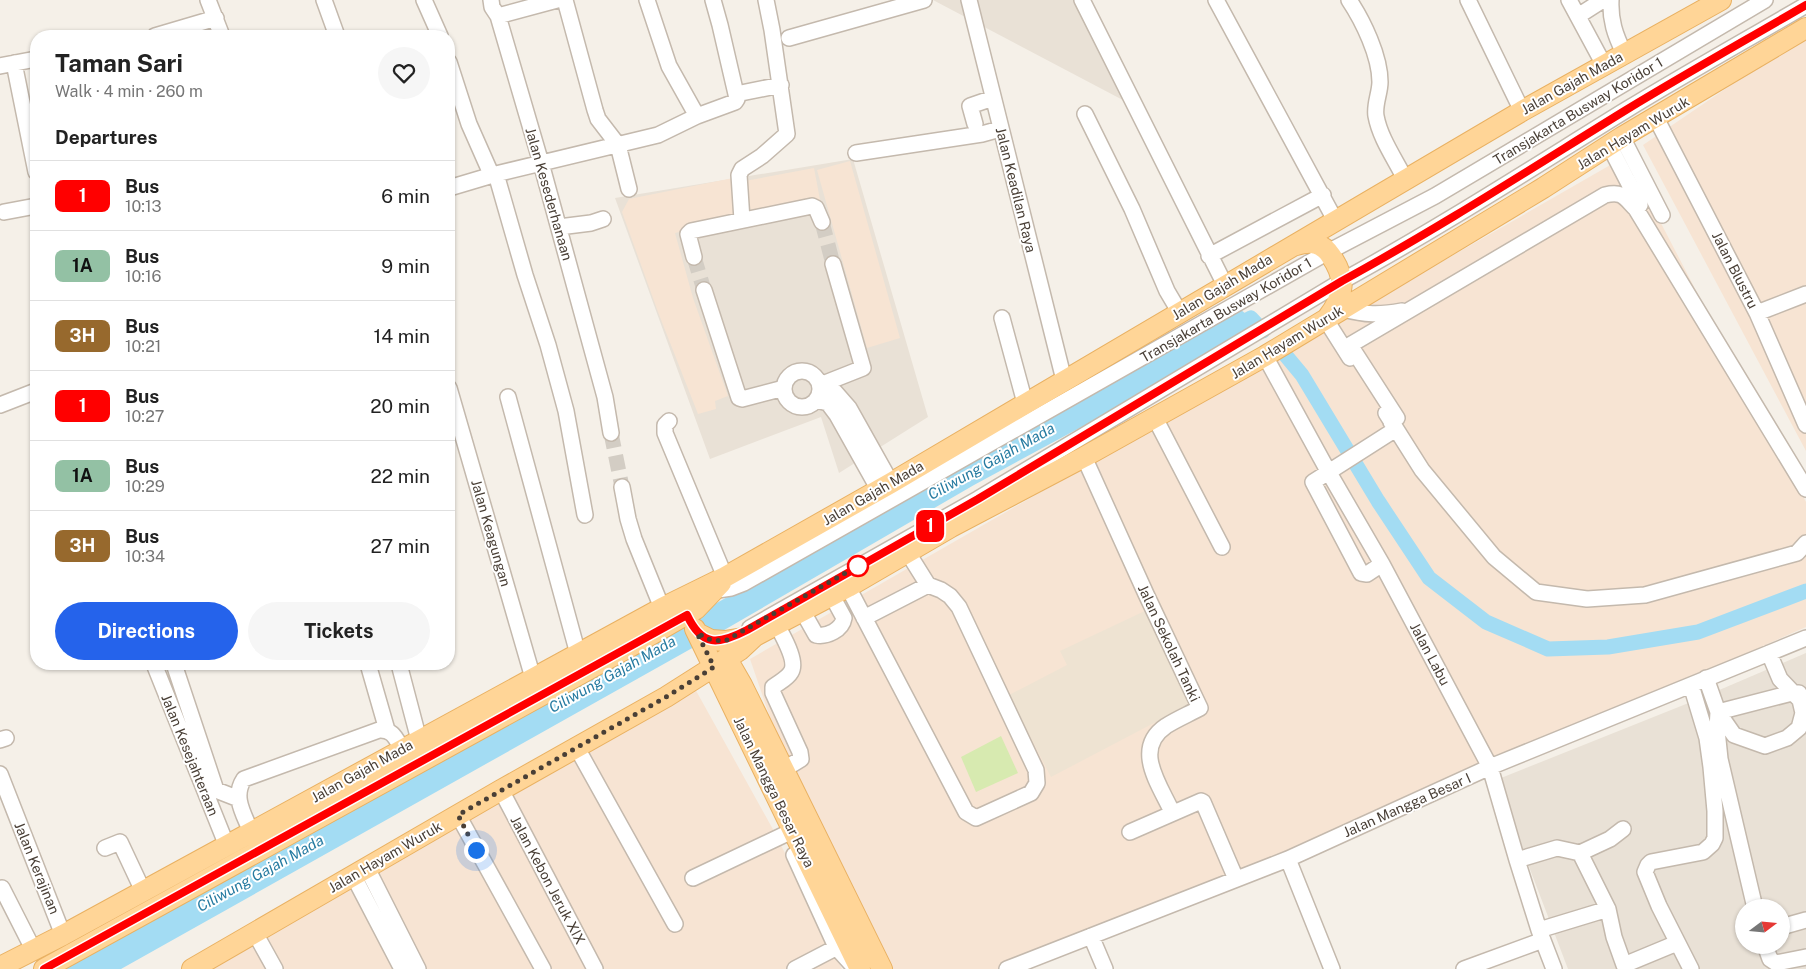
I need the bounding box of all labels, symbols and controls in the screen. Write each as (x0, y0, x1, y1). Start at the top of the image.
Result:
button: heart (378, 47, 430, 99)
street label: Jalan Gajah Mada (1518, 48, 1626, 118)
text: Taman Sari (55, 49, 183, 77)
street label: Transjakarta Busway Koridor 1 (1490, 54, 1666, 168)
text: Walk · 4 min · 260 m (55, 82, 203, 101)
street label: Jalan Hayam Wuruk (1574, 93, 1692, 173)
text: Departures (55, 126, 158, 148)
street label: Jalan Kesederhanaan (522, 126, 576, 262)
street label: Jalan Keadilan Raya (993, 126, 1039, 254)
text: Bus (125, 175, 159, 197)
text: 1 (79, 185, 86, 206)
text: 6 min (381, 185, 430, 207)
text: 10:13 (125, 197, 162, 216)
street label: Jalan Blustru (1709, 229, 1761, 311)
text: Bus (125, 245, 159, 267)
street label: Jalan Gajah Mada (1169, 251, 1275, 323)
street label: Transjakarta Busway Koridor 1 (1138, 254, 1314, 366)
text: 1A (72, 255, 93, 276)
text: 9 min (381, 255, 430, 277)
text: 10:16 (125, 267, 161, 286)
street label: Jalan Hayam Wuruk (1228, 302, 1346, 382)
text: Bus (125, 315, 159, 337)
text: 3H (70, 325, 95, 346)
text: 14 min (373, 325, 430, 347)
text: 10:21 (125, 337, 161, 356)
text: Bus (125, 385, 159, 407)
text: 1 (79, 395, 86, 416)
text: 20 min (370, 395, 430, 417)
text: 10:27 (125, 407, 164, 426)
water label: Ciliwung Gajah Mada (925, 419, 1057, 503)
text: Bus (125, 455, 159, 477)
street label: Jalan Gajah Mada (820, 458, 926, 528)
text: 1A (72, 465, 93, 486)
text: 22 min (371, 465, 430, 487)
text: 10:29 (125, 477, 165, 496)
street label: Jalan Keagungan (468, 478, 514, 588)
line badge: 1 (914, 510, 946, 542)
text: 1 (926, 515, 934, 536)
text: Bus (125, 525, 159, 547)
text: 3H (70, 535, 95, 556)
text: 27 min (370, 535, 430, 557)
text: 10:34 (125, 547, 165, 566)
unlabelled marker (847, 555, 869, 577)
street label: Jalan Sekolah Tanki (1135, 582, 1203, 704)
button: Directions (55, 602, 238, 660)
button: Tickets (248, 602, 430, 660)
street label: Jalan Labu (1407, 620, 1453, 688)
water label: Ciliwung Gajah Mada (546, 632, 678, 716)
street label: Jalan Kesejahteraan (158, 692, 222, 818)
street label: Jalan Mangga Besar Raya (730, 714, 818, 870)
street label: Jalan Gajah Mada (308, 736, 416, 806)
street label: Jalan Mangga Besar I (1341, 770, 1473, 840)
street label: Jalan Kebon Jeruk XIX (507, 813, 589, 947)
street label: Jalan Hayam Wuruk (326, 818, 445, 896)
street label: Jalan Kerajinan (11, 820, 63, 916)
water label: Ciliwung Gajah Mada (194, 831, 326, 915)
your location (464, 838, 489, 863)
north arrow (1735, 899, 1790, 954)
map controls (1735, 899, 1790, 954)

